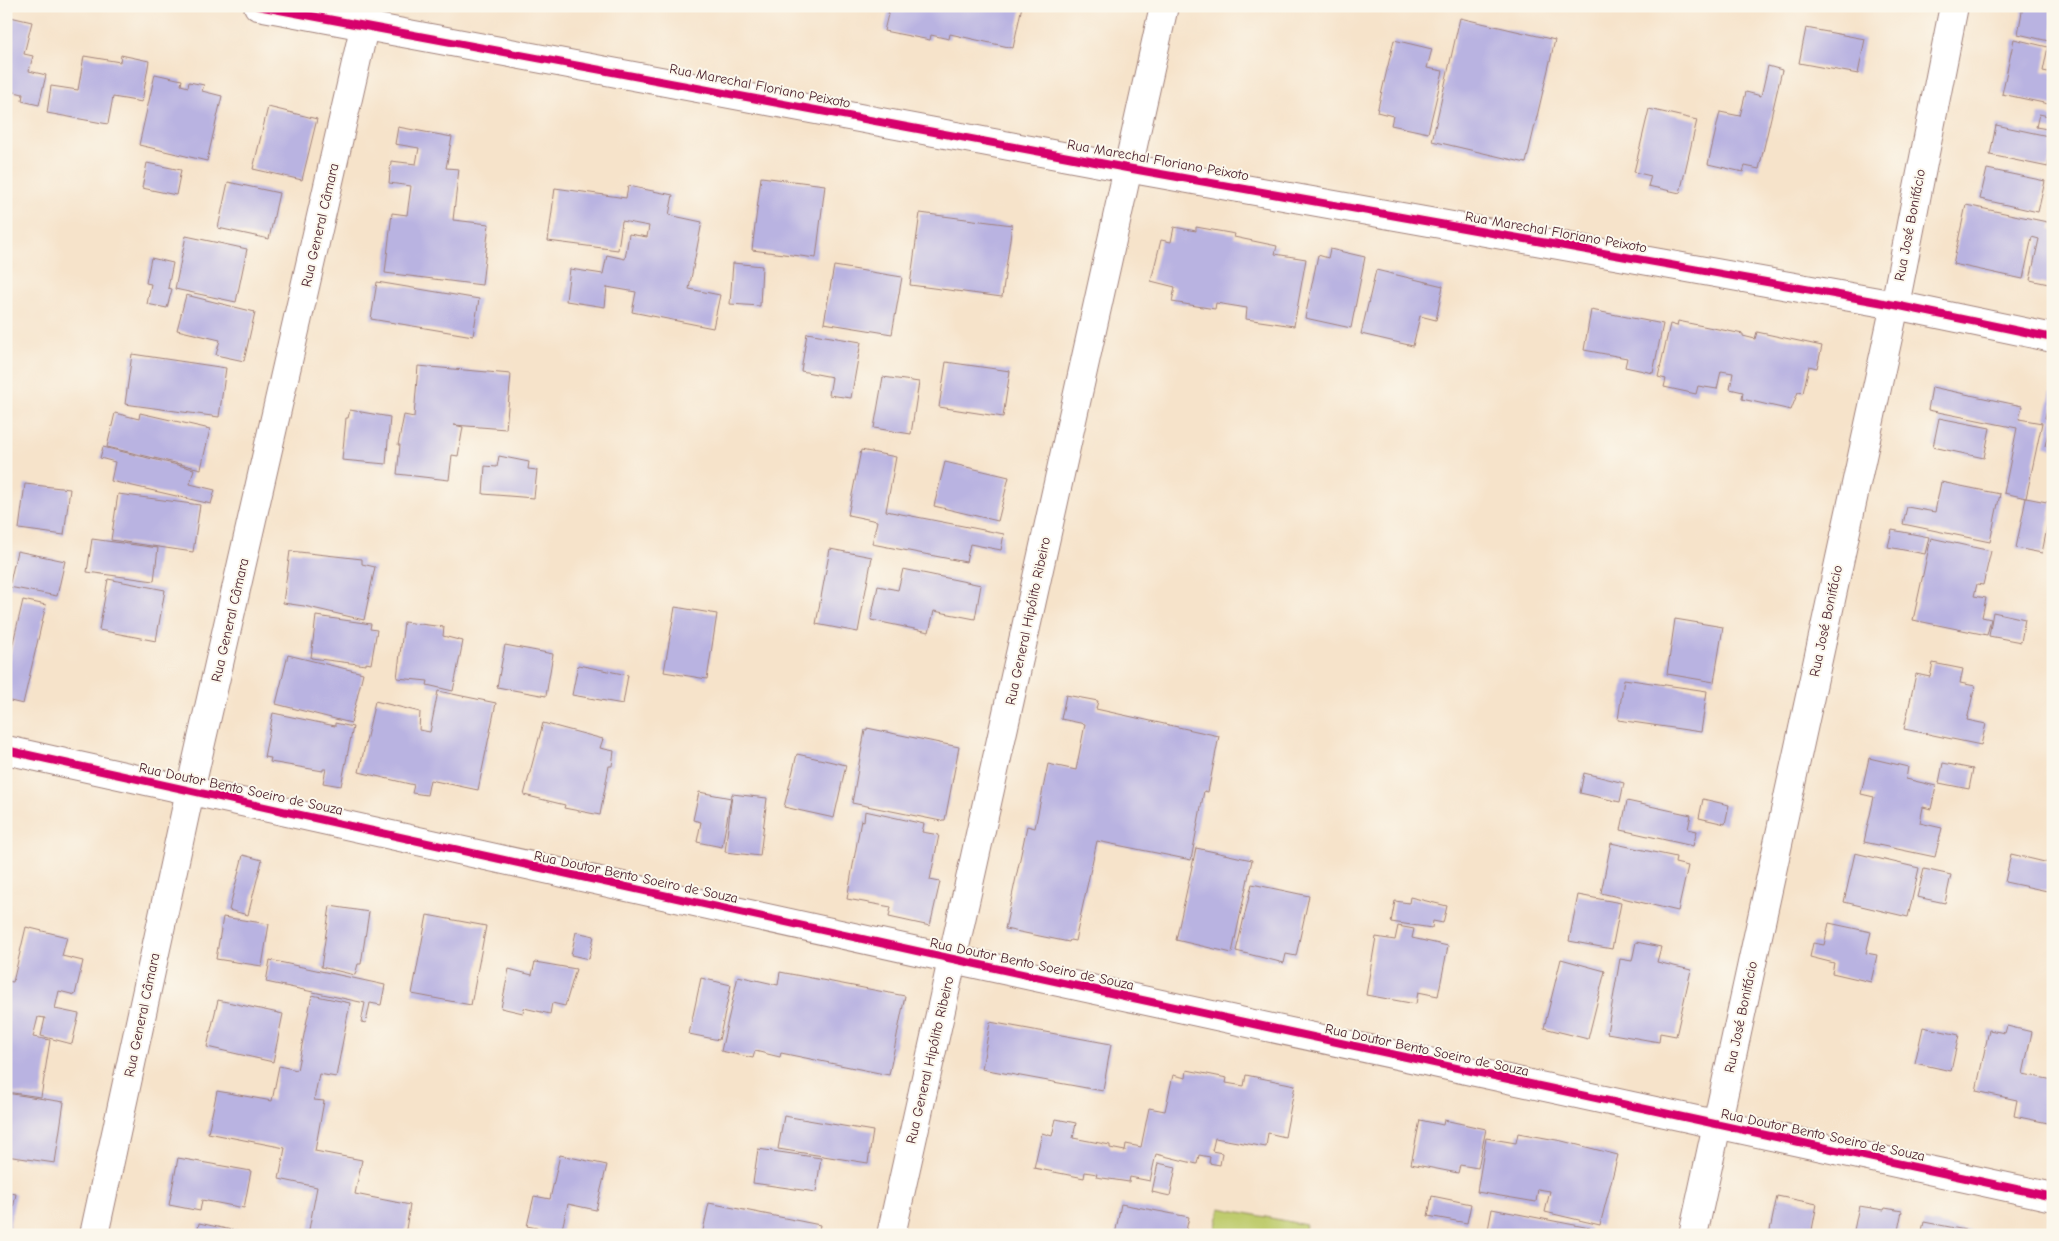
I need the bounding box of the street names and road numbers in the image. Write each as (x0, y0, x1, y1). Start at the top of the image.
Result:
street label: Rua Marechal Floriano Peixoto (668, 60, 852, 112)
street label: Rua Marechal Floriano Peixoto (1066, 136, 1250, 184)
street label: Rua General Câmara (297, 161, 343, 289)
street label: Rua José Bonifácio (1891, 168, 1929, 282)
street label: Rua Marechal Floriano Peixoto (1464, 208, 1648, 256)
street label: Rua General Hipólito Ribeiro (1002, 535, 1054, 707)
street label: Rua General Câmara (207, 556, 253, 684)
street label: Rua José Bonifácio (1806, 564, 1846, 678)
street label: Rua Doutor Bento Soeiro de Souza (137, 759, 345, 819)
street label: Rua Doutor Bento Soeiro de Souza (532, 847, 740, 907)
street label: Rua Doutor Bento Soeiro de Souza (928, 934, 1136, 994)
street label: Rua General Câmara (121, 951, 163, 1079)
street label: Rua José Bonifácio (1721, 960, 1761, 1074)
street label: Rua General Hipólito Ribeiro (902, 975, 958, 1145)
street label: Rua Doutor Bento Soeiro de Souza (1323, 1020, 1531, 1080)
street label: Rua Doutor Bento Soeiro de Souza (1719, 1105, 1927, 1165)

